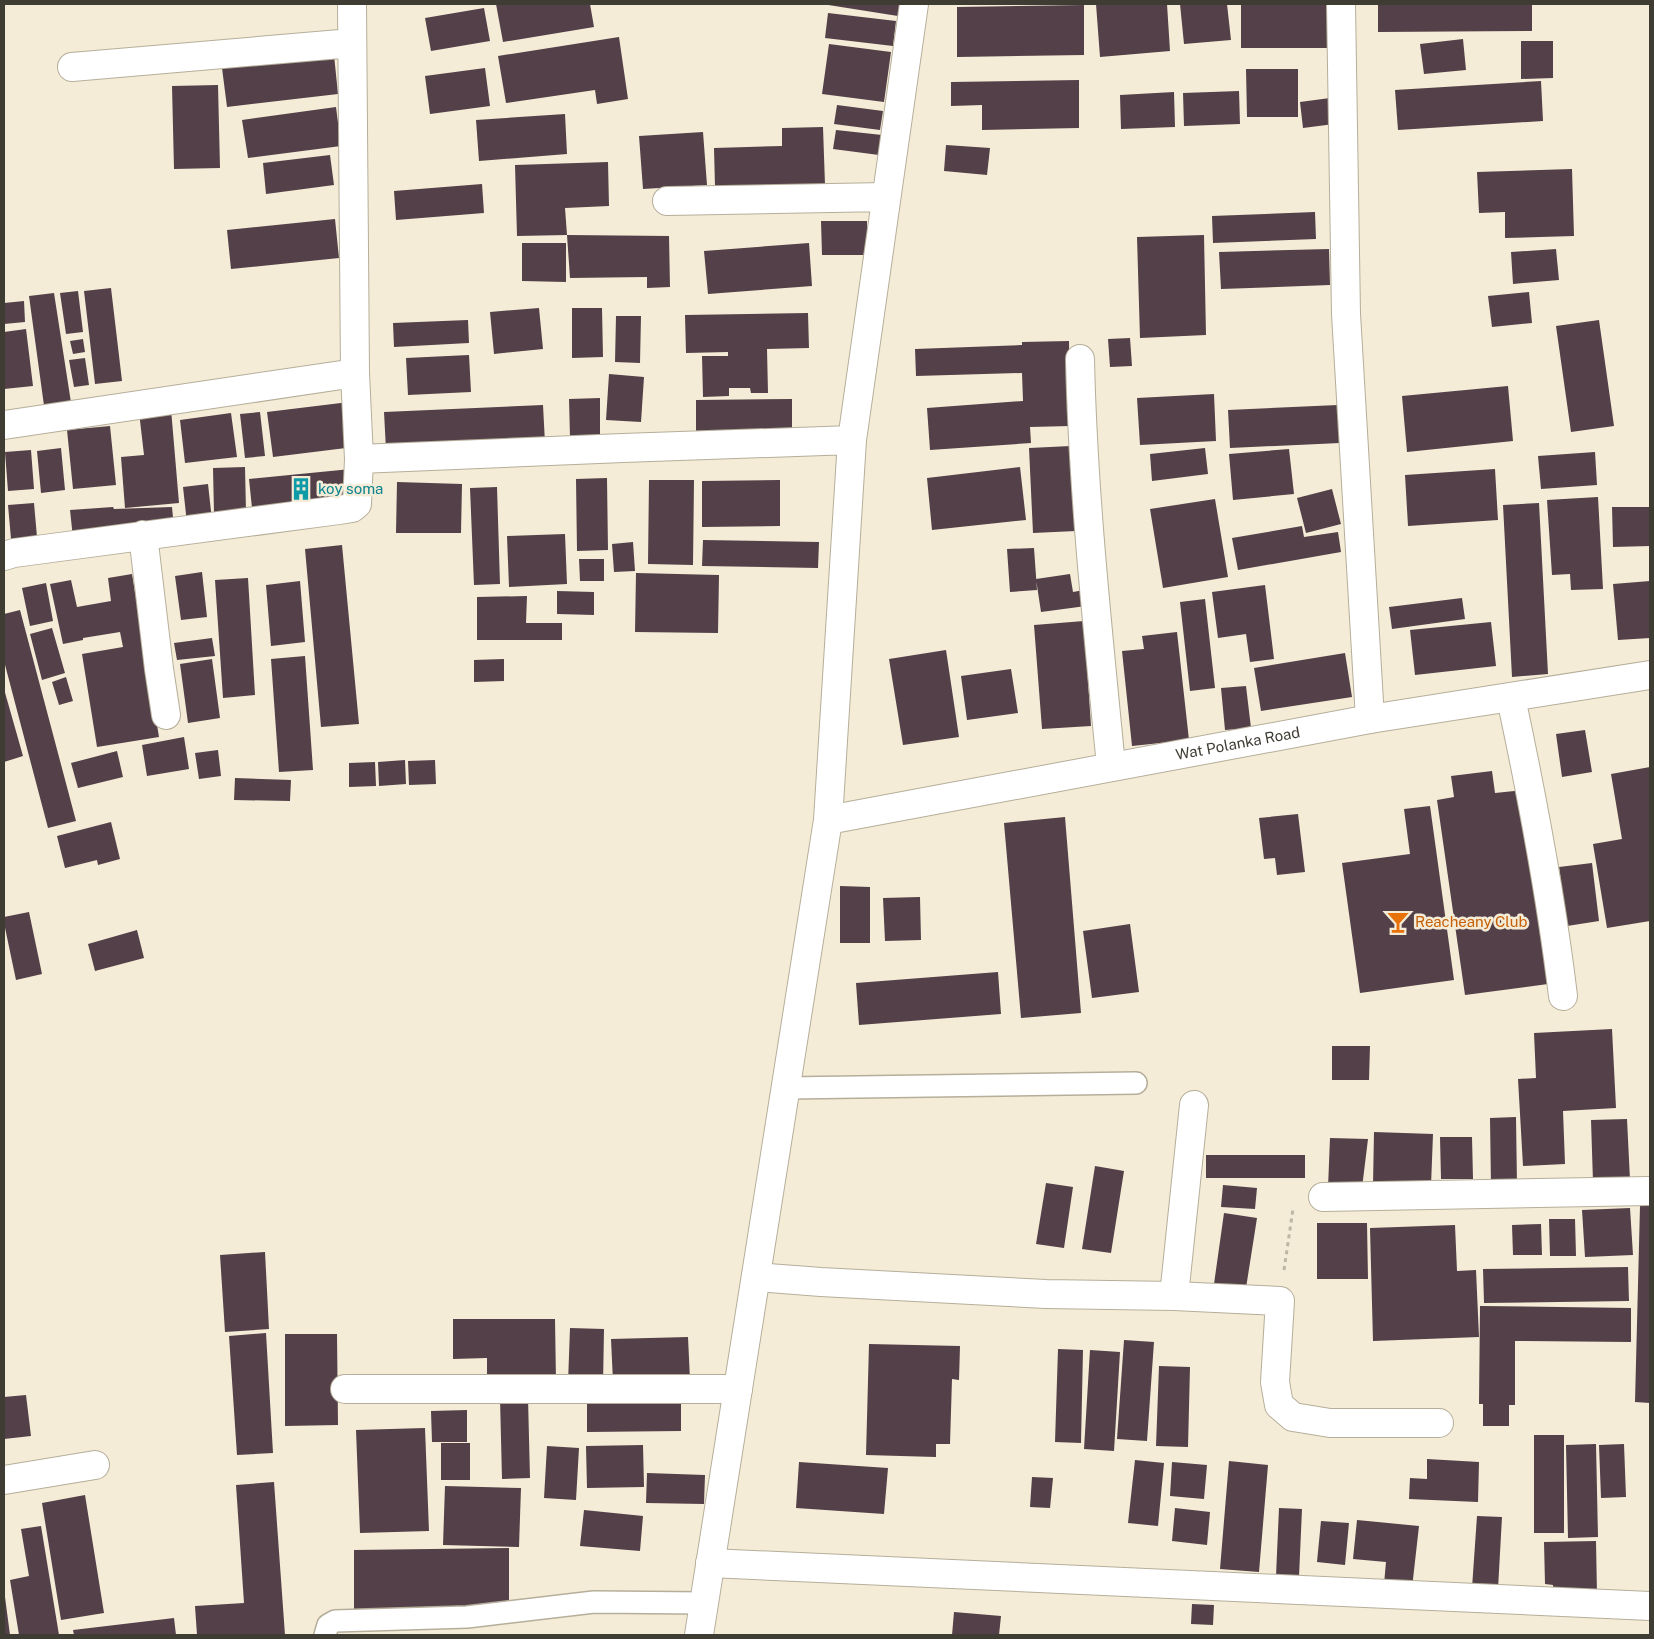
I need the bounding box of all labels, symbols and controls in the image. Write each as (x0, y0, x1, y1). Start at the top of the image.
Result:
building icon: koy soma (288, 476, 314, 502)
place label: koy soma (318, 480, 383, 497)
street label: Wat Polanka Road (1174, 723, 1301, 763)
bar icon: Reacheany Club (1385, 909, 1411, 935)
place label: Reacheany Club (1415, 913, 1527, 930)

